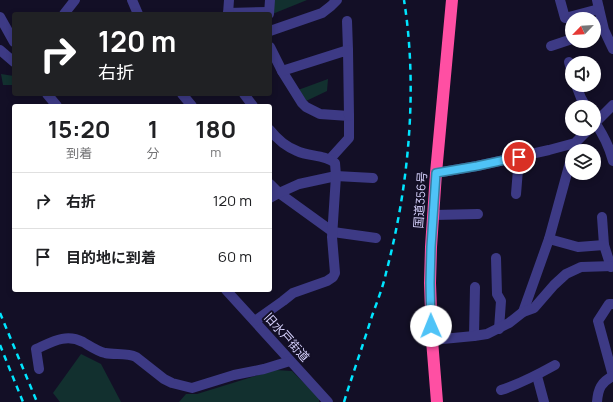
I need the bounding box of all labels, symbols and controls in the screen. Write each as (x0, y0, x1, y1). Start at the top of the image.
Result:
north arrow (565, 12, 601, 48)
map controls (565, 12, 601, 180)
text: 120 m (98, 22, 176, 60)
icon: right (32, 28, 84, 80)
button: sound (565, 56, 601, 92)
text: 右折 (98, 60, 134, 84)
button: search (565, 100, 601, 136)
text: 15:20 (48, 112, 111, 145)
text: 1 (148, 112, 158, 145)
text: 180 (195, 112, 236, 145)
pin (502, 140, 536, 174)
text: m (210, 143, 221, 161)
text: 到着 (66, 144, 92, 162)
text: 分 (146, 144, 159, 162)
button: layers (565, 144, 601, 180)
icon: arrive (508, 146, 530, 168)
street label: 国道356号 (410, 171, 430, 229)
icon: right (32, 190, 54, 212)
text: 120 m (213, 190, 252, 211)
text: 右折 (66, 191, 96, 212)
icon: arrive (32, 246, 54, 268)
text: 60 m (218, 246, 252, 267)
text: 目的地に到着 (66, 247, 156, 268)
position arrow (410, 305, 452, 347)
street label: 旧水戸街道 (261, 309, 313, 365)

